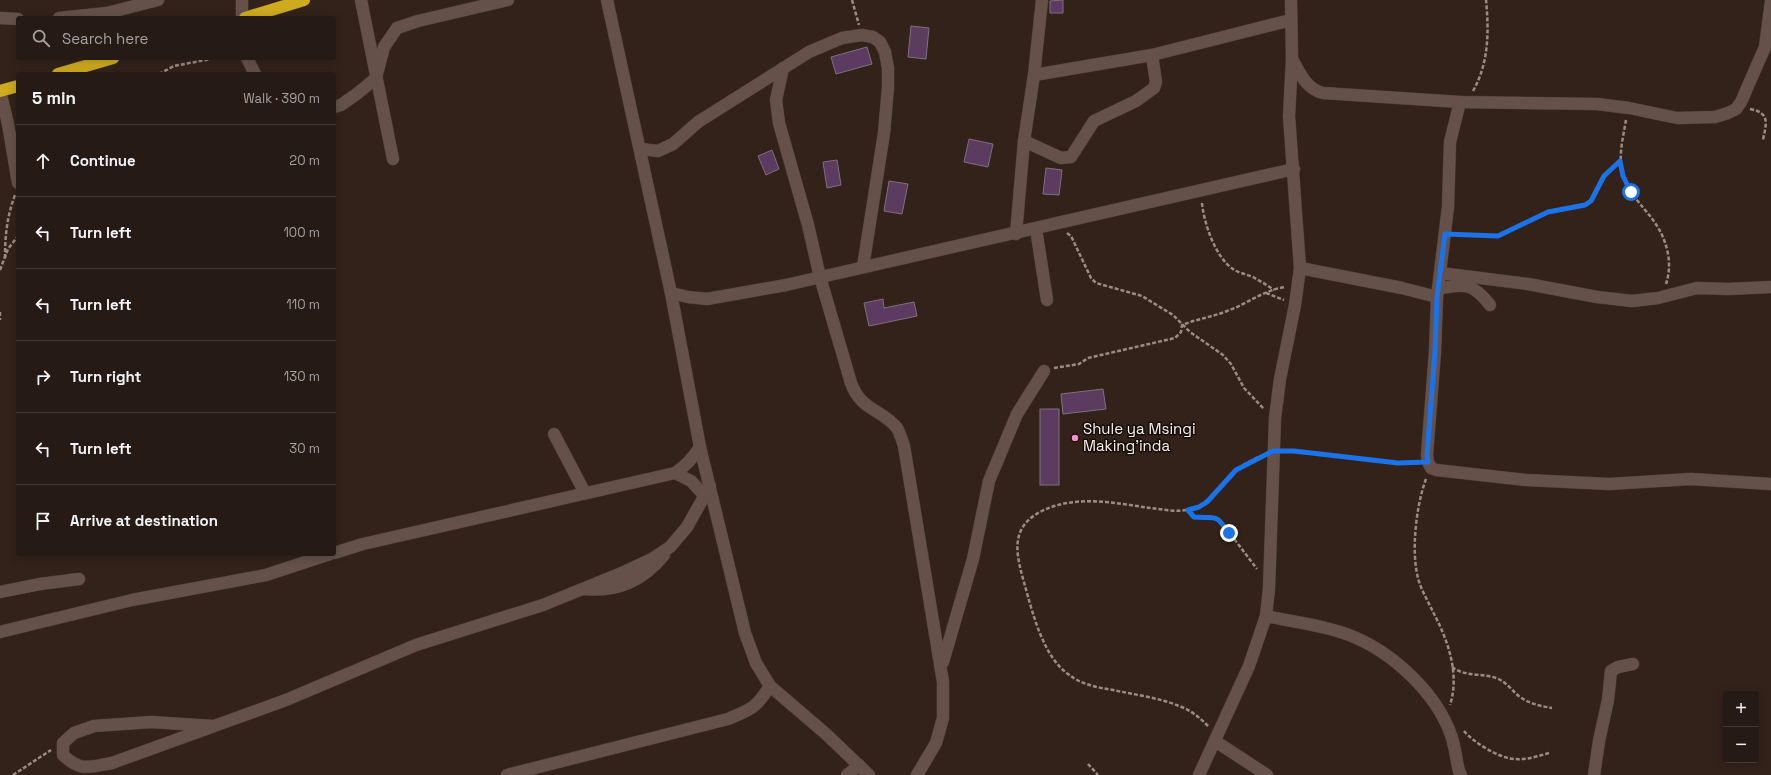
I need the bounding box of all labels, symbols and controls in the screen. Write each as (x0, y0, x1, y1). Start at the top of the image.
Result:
search box (16, 16, 336, 60)
icon: search (30, 27, 52, 49)
text: Search here (62, 29, 148, 48)
text: 5 min (32, 87, 76, 109)
text: Walk · 390 m (243, 90, 320, 107)
icon: ahead (32, 150, 54, 172)
text: Continue (70, 151, 136, 170)
text: 20 m (289, 152, 320, 169)
route start (1622, 183, 1640, 201)
icon: left (32, 222, 54, 244)
text: Turn left (70, 223, 132, 242)
text: 100 m (283, 224, 320, 241)
icon: left (32, 294, 54, 316)
text: Turn left (70, 295, 132, 314)
text: 110 m (286, 296, 320, 313)
icon: right (32, 366, 54, 388)
text: Turn right (70, 367, 141, 386)
text: 130 m (284, 368, 320, 385)
place label: Shule ya Msingi Making'inda (1083, 419, 1196, 455)
marker: Shule ya Msingi Making'inda (1070, 433, 1080, 443)
icon: left (32, 438, 54, 460)
text: Turn left (70, 439, 132, 458)
text: 30 m (289, 440, 320, 457)
icon: arrive (32, 510, 54, 532)
text: Arrive at destination (70, 511, 218, 530)
route end (1220, 524, 1238, 542)
map controls (1723, 691, 1759, 763)
button: + (1723, 691, 1759, 727)
button: − (1723, 727, 1759, 763)

